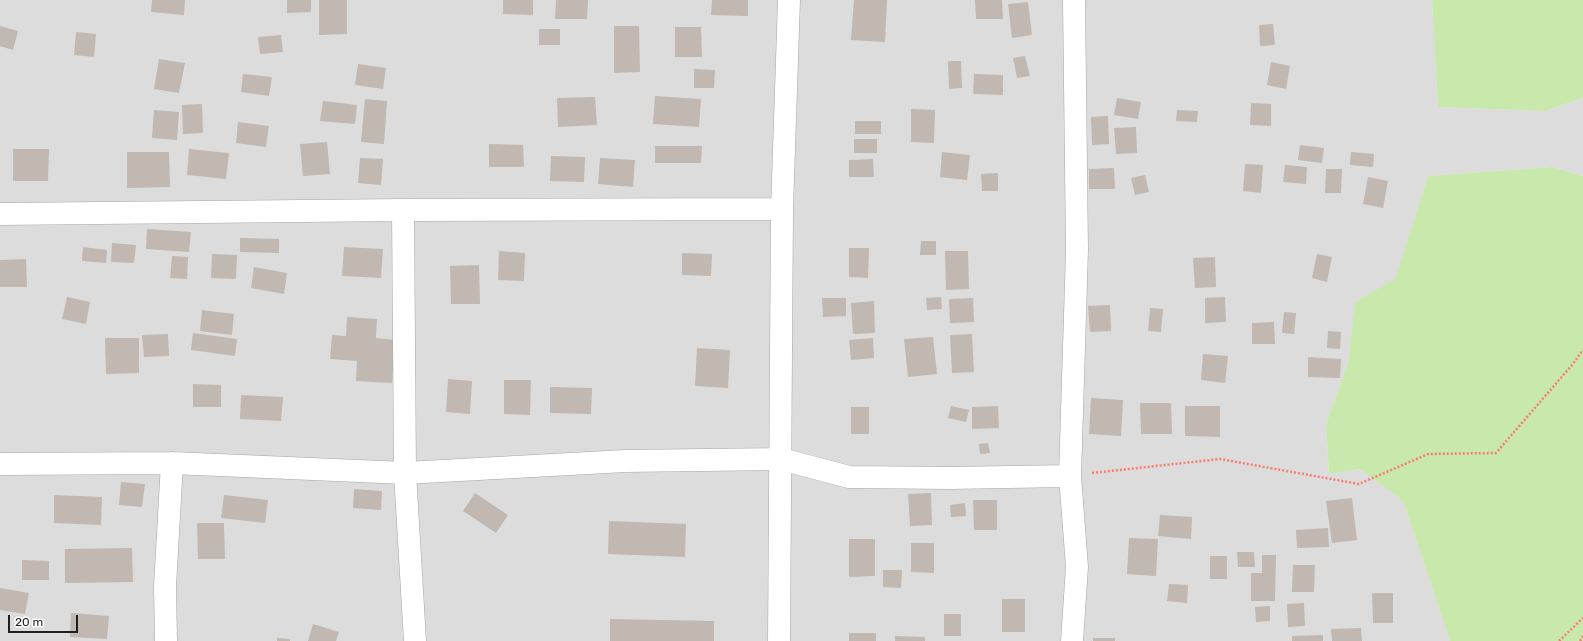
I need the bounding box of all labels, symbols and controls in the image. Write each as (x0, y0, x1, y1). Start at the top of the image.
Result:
scale bar (10, 607, 80, 633)
text: 20 m (15, 615, 43, 629)

